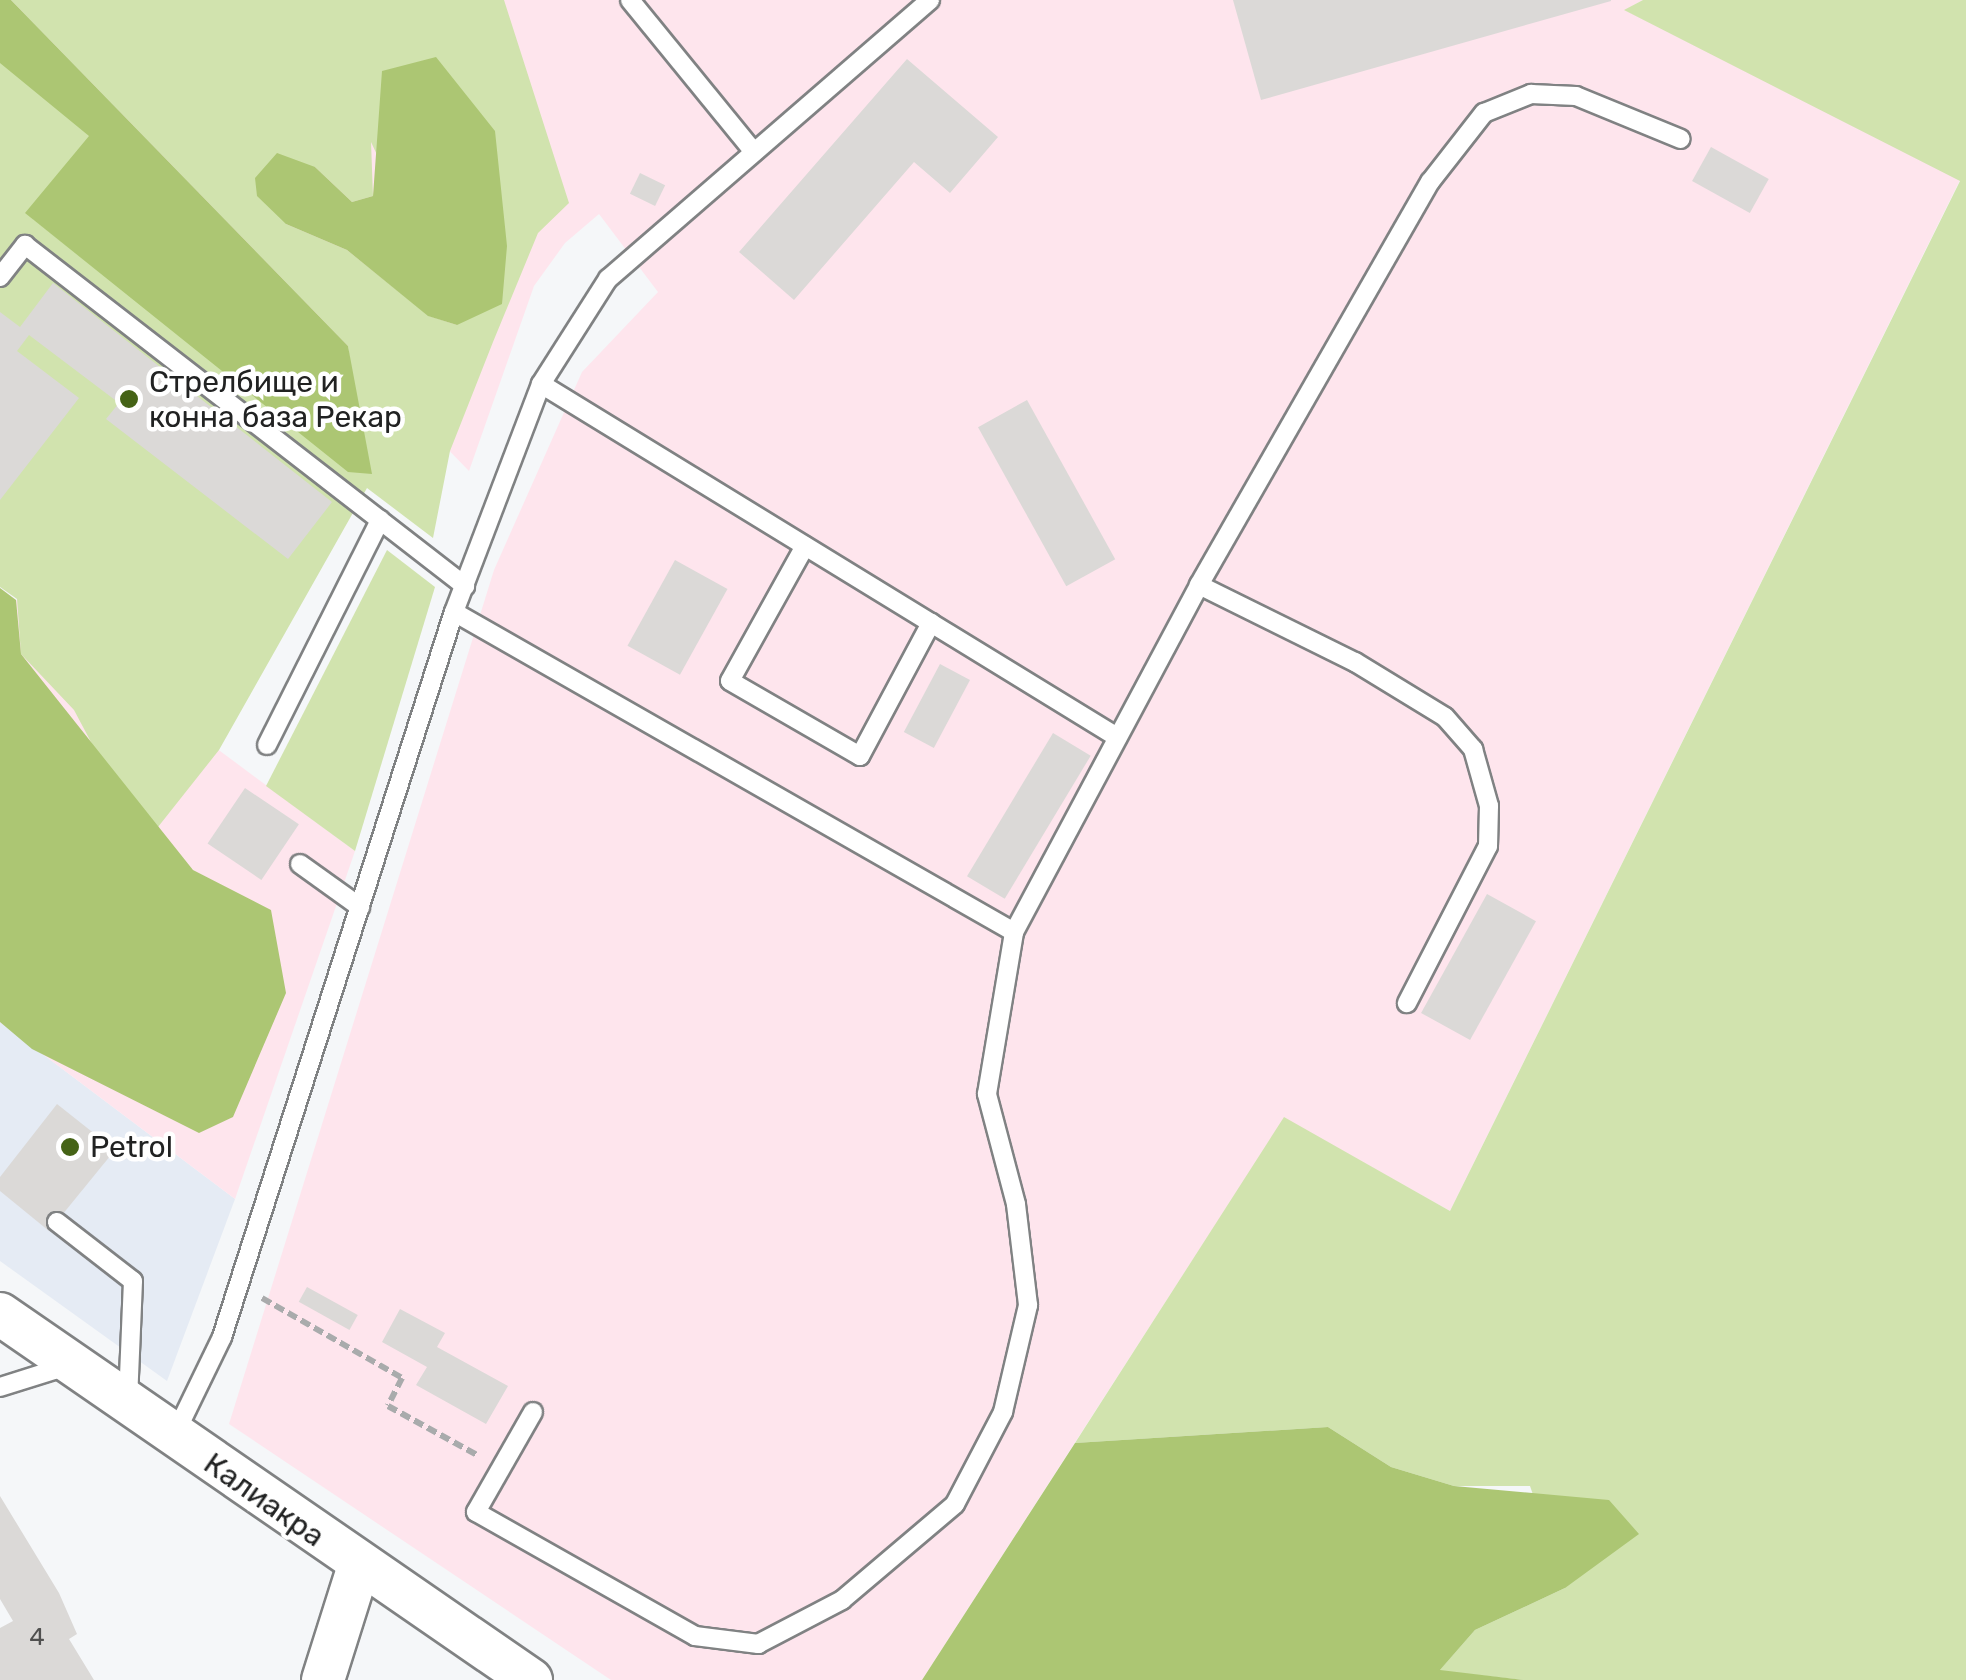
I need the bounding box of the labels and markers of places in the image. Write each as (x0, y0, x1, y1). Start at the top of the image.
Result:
place label: Стрелбище и конна база Рекар (149, 364, 402, 434)
marker: Стрелбище и конна база Рекар (118, 388, 140, 410)
place label: Petrol (90, 1129, 173, 1165)
marker: Petrol (59, 1136, 81, 1158)

